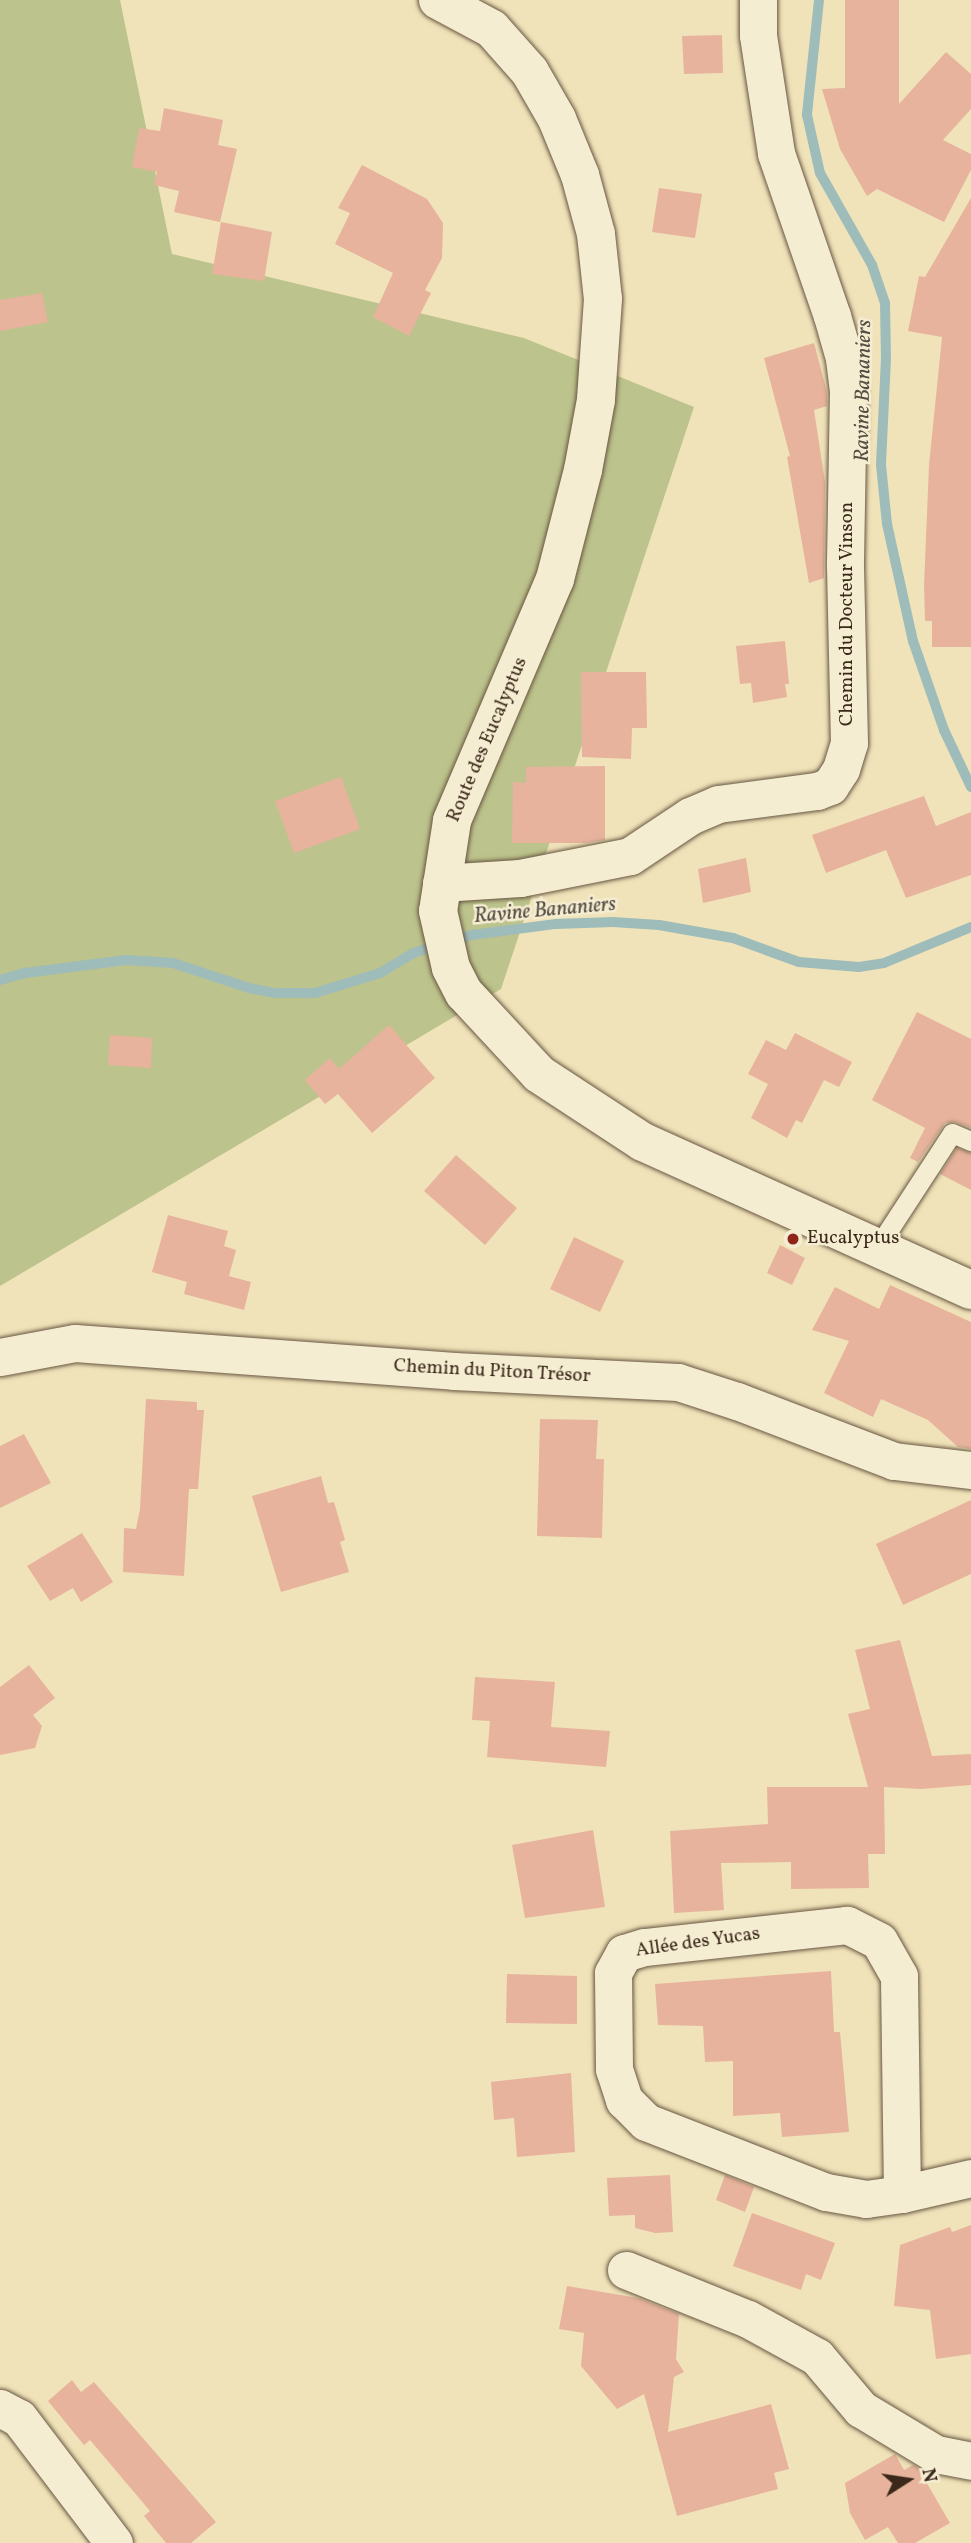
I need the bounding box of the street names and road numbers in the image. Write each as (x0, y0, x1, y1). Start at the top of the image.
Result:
street label: Chemin du Docteur Vinson (837, 502, 859, 726)
street label: Route des Eucalyptus (443, 654, 533, 826)
street label: Chemin du Piton Trésor (393, 1355, 591, 1389)
street label: Allée des Yucas (634, 1923, 762, 1963)

